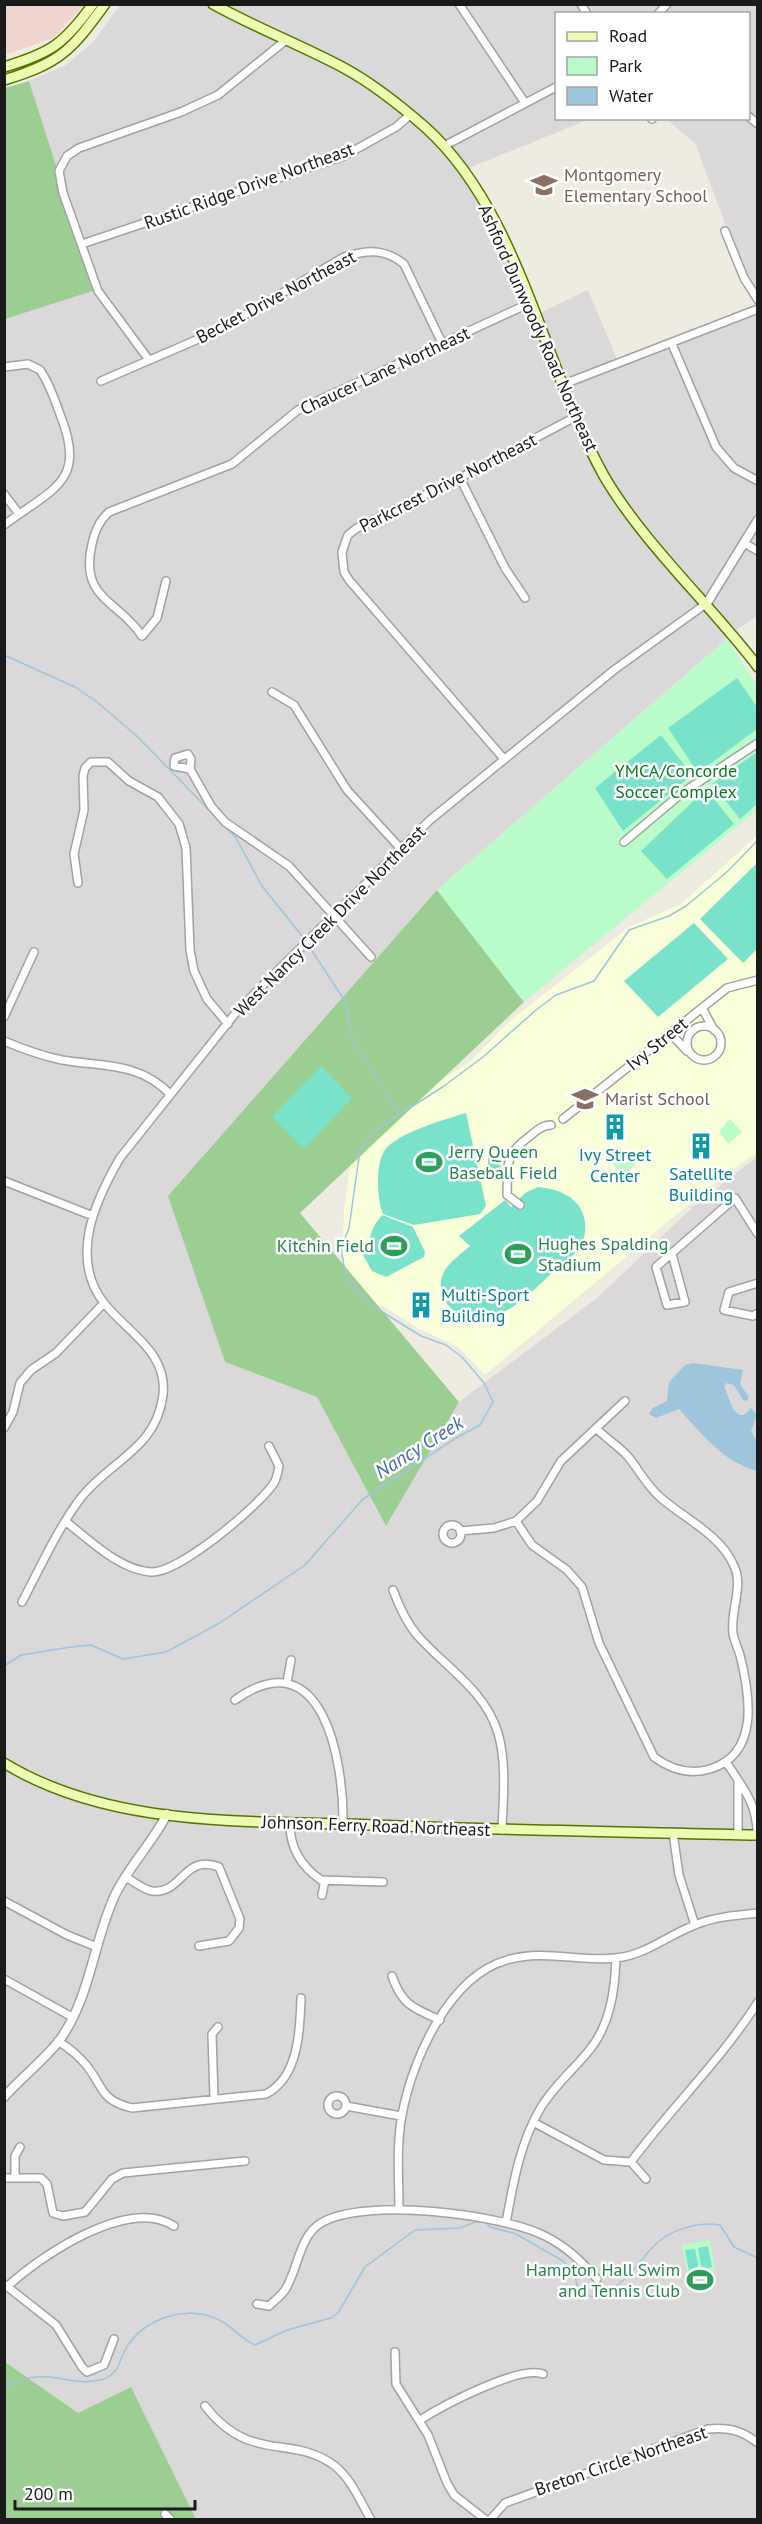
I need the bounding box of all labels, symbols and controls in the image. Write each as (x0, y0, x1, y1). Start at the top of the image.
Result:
legend (555, 12, 750, 120)
text: Road (609, 24, 647, 47)
text: Park (609, 54, 642, 77)
text: Water (609, 84, 653, 107)
street label: Rustic Ridge Drive Northeast (141, 137, 357, 234)
place label: Montgomery Elementary School (564, 163, 708, 207)
school or university icon: Montgomery Elementary School (529, 170, 559, 200)
street label: Ashford Dunwoody Road Northeast (473, 200, 604, 455)
street label: Becket Drive Northeast (192, 245, 359, 348)
street label: Chaucer Lane Northeast (296, 321, 473, 420)
street label: Parkcrest Drive Northeast (355, 428, 540, 537)
park label: YMCA/Concorde Soccer Complex (615, 759, 737, 803)
street label: West Nancy Creek Drive Northeast (229, 820, 430, 1021)
street label: Ivy Street (621, 1012, 692, 1075)
school or university icon: Marist School (570, 1084, 600, 1114)
place label: Marist School (605, 1087, 710, 1110)
building icon: Ivy Street Center (600, 1112, 630, 1142)
building icon: Satellite Building (686, 1131, 716, 1161)
place label: Jerry Queen Baseball Field (448, 1140, 557, 1184)
place label: Ivy Street Center (579, 1143, 651, 1187)
sports icon: Jerry Queen Baseball Field (414, 1147, 444, 1177)
place label: Satellite Building (669, 1162, 733, 1206)
sports icon: Kitchin Field (379, 1231, 409, 1261)
place label: Hughes Spalding Stadium (538, 1232, 668, 1276)
place label: Kitchin Field (277, 1234, 374, 1257)
sports icon: Hughes Spalding Stadium (503, 1239, 533, 1269)
place label: Multi-Sport Building (441, 1283, 529, 1327)
building icon: Multi-Sport Building (406, 1290, 436, 1320)
water label: Nancy Creek (370, 1409, 469, 1484)
street label: Johnson Ferry Road Northeast (260, 1810, 491, 1841)
place label: Hampton Hall Swim and Tennis Club (526, 2258, 680, 2302)
sports icon: Hampton Hall Swim and Tennis Club (685, 2265, 715, 2295)
street label: Breton Circle Northeast (532, 2420, 710, 2501)
scale bar (15, 2473, 195, 2511)
text: 200 m (24, 2482, 73, 2505)

